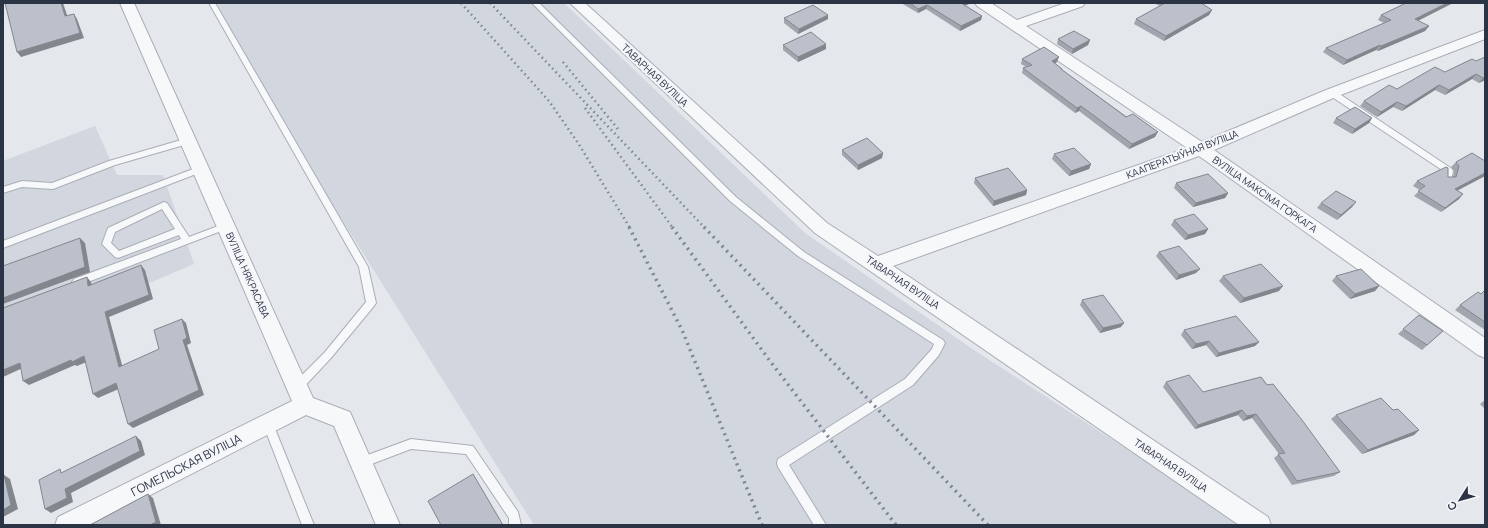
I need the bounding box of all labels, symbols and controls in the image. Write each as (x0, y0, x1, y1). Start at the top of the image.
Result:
street label: ТАВАРНАЯ ВУЛІЦА (619, 40, 692, 110)
street label: КААПЕРАТЫЎНАЯ ВУЛІЦА (1124, 126, 1241, 182)
street label: ВУЛІЦА МАКСІМА ГОРКАГА (1210, 152, 1321, 236)
street label: ВУЛІЦА НЯКРАСАВА (223, 230, 274, 321)
street label: ТАВАРНАЯ ВУЛІЦА (863, 252, 943, 312)
street label: ГОМЕЛЬСКАЯ ВУЛІЦА (128, 430, 245, 500)
street label: ТАВАРНАЯ ВУЛІЦА (1131, 435, 1211, 495)
north arrow (1440, 480, 1480, 520)
text: С (1443, 499, 1460, 514)

